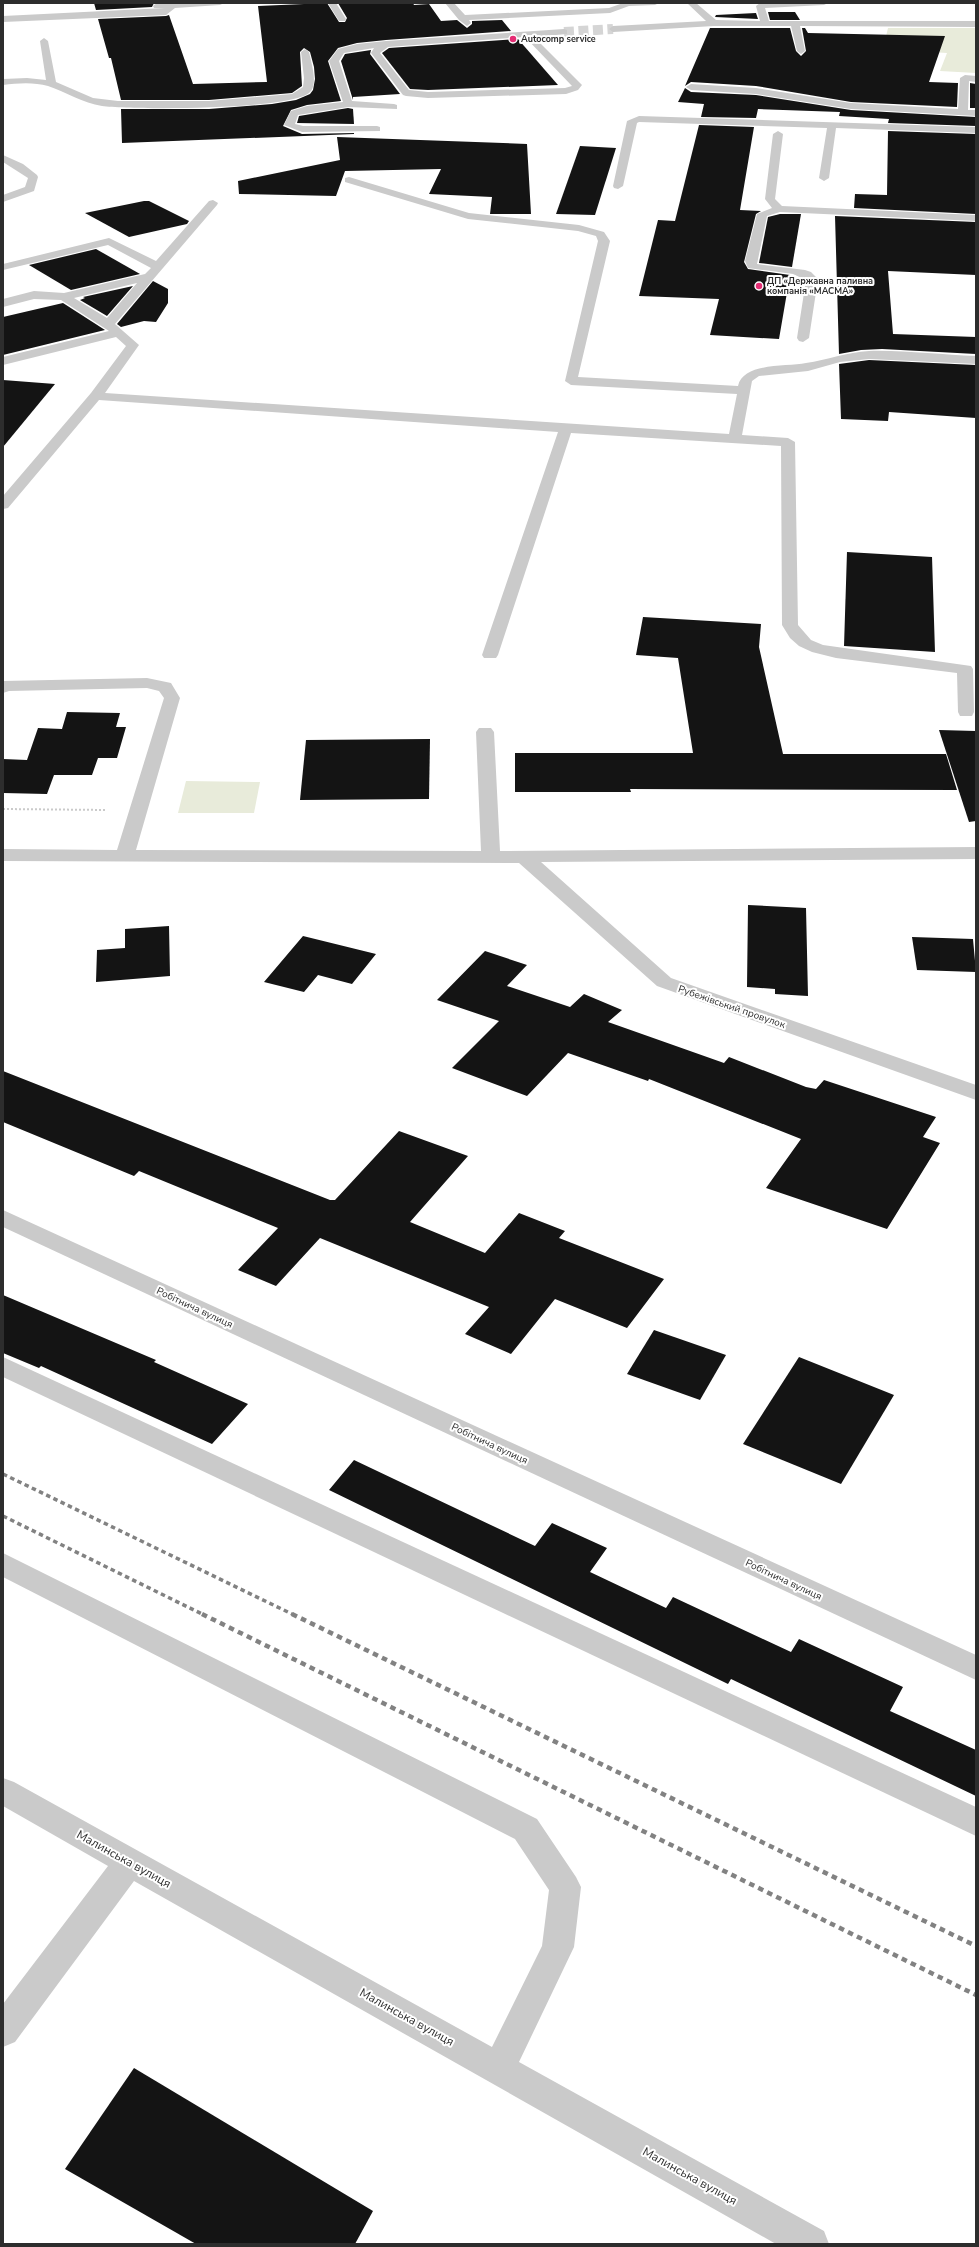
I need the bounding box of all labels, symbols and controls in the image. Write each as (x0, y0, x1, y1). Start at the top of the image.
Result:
place label: Autocomp service (521, 33, 596, 45)
marker: Autocomp service (508, 34, 518, 44)
place label: ДП «Державна паливна компанія «МАСМА» (767, 275, 873, 297)
marker: ДП «Державна паливна компанія «МАСМА» (754, 281, 764, 291)
street label: Рубежівський провулок (676, 982, 788, 1032)
street label: Робітнича вулиця (154, 1284, 235, 1332)
street label: Робітнича вулиця (449, 1420, 530, 1468)
street label: Робітнича вулиця (743, 1556, 824, 1604)
street label: Малинська вулиця (74, 1826, 174, 1892)
street label: Малинська вулиця (357, 1984, 457, 2050)
street label: Малинська вулиця (640, 2143, 740, 2209)

